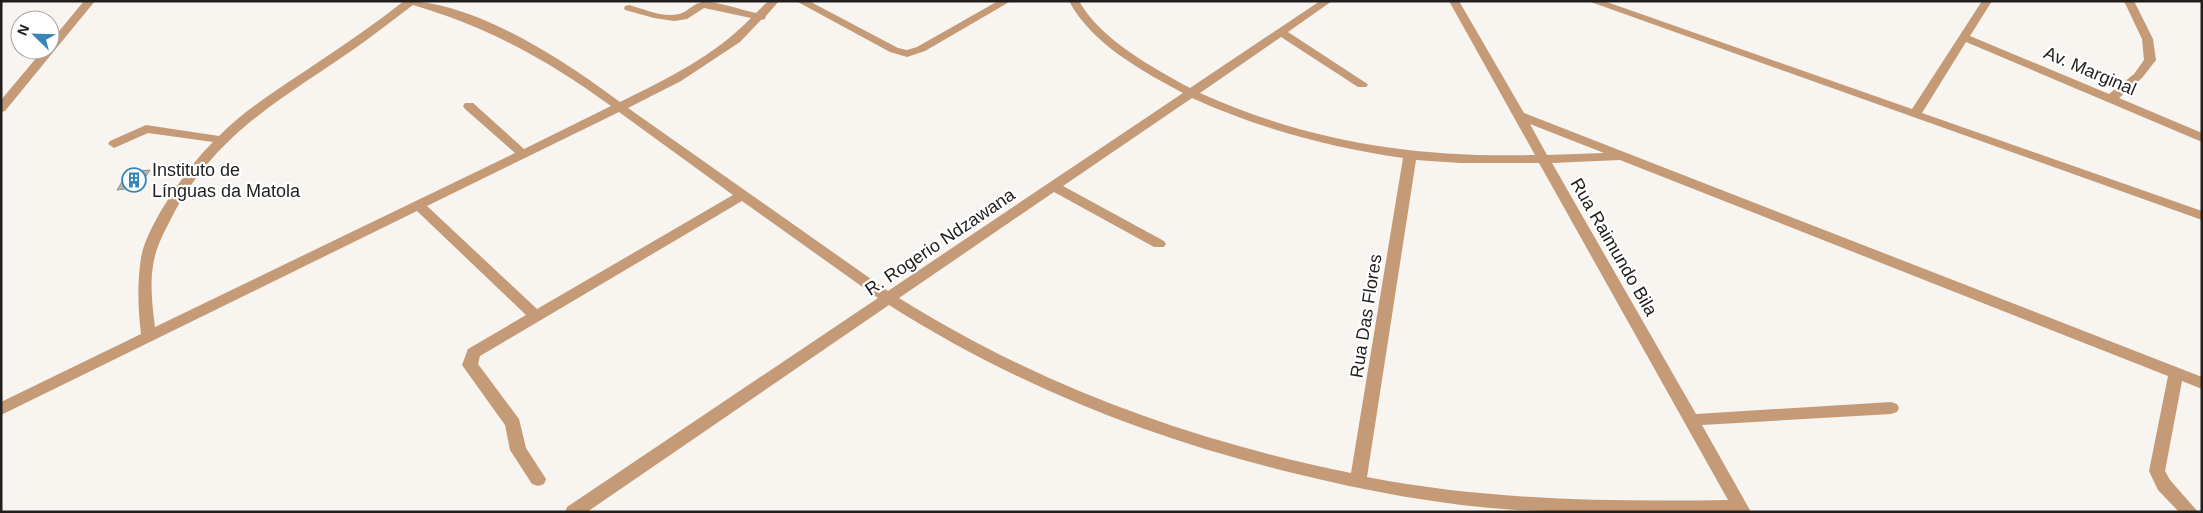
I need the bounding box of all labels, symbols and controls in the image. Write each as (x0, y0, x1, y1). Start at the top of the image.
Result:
north arrow (10, 10, 60, 60)
text: N (14, 22, 32, 38)
street label: Av. Marginal (2041, 43, 2139, 99)
place label: Instituto de Línguas da Matola (152, 160, 301, 201)
building icon: Instituto de Línguas da Matola (121, 167, 147, 193)
street label: Rua Raimundo Bila (1567, 175, 1662, 320)
street label: R. Rogerio Ndzawana (861, 184, 1019, 300)
street label: Rua Das Flores (1346, 253, 1386, 379)

